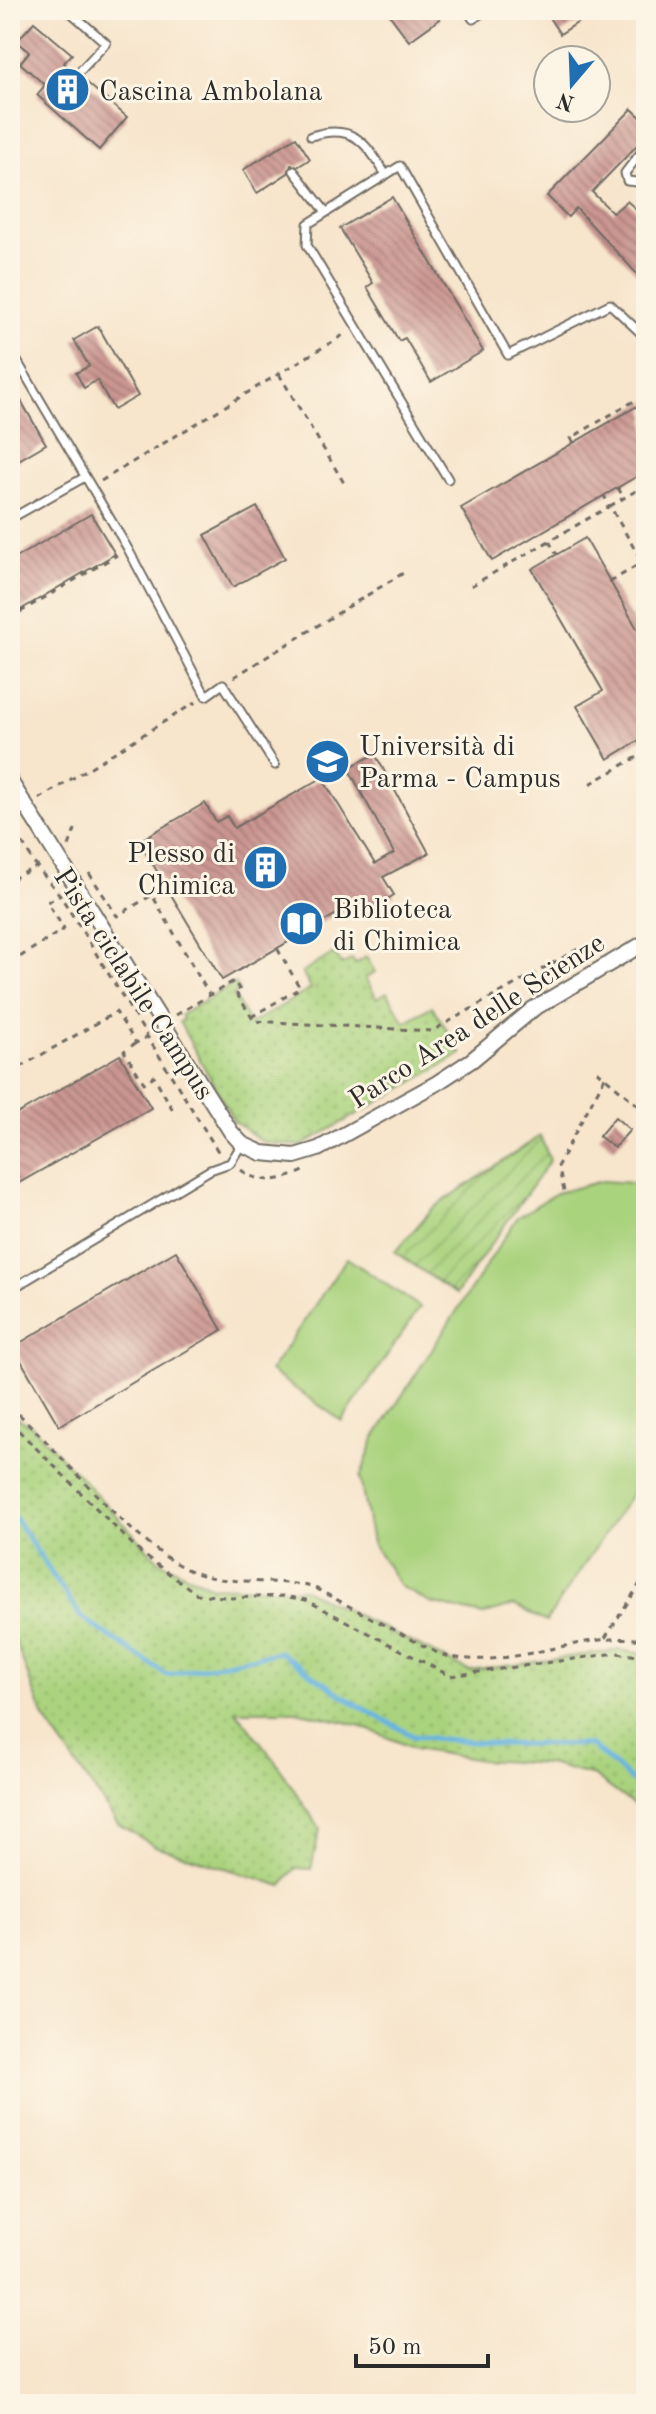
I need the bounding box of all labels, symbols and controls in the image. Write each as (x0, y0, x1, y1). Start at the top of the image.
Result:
north arrow (532, 44, 612, 124)
building icon: Cascina Ambolana (44, 66, 92, 114)
place label: Cascina Ambolana (99, 79, 323, 107)
text: N (554, 88, 578, 114)
place label: Università di Parma - Campus (359, 734, 561, 794)
school or university icon: Università di Parma - Campus (304, 737, 352, 785)
place label: Plesso di Chimica (127, 841, 235, 901)
building icon: Plesso di Chimica (242, 844, 290, 892)
street label: Pista ciclabile Campus (47, 864, 218, 1106)
place label: Biblioteca di Chimica (333, 897, 461, 957)
library icon: Biblioteca di Chimica (278, 900, 326, 948)
street label: Parco Area delle Scienze (345, 930, 610, 1115)
scale bar (356, 2318, 488, 2368)
text: 50 m (368, 2336, 422, 2360)

